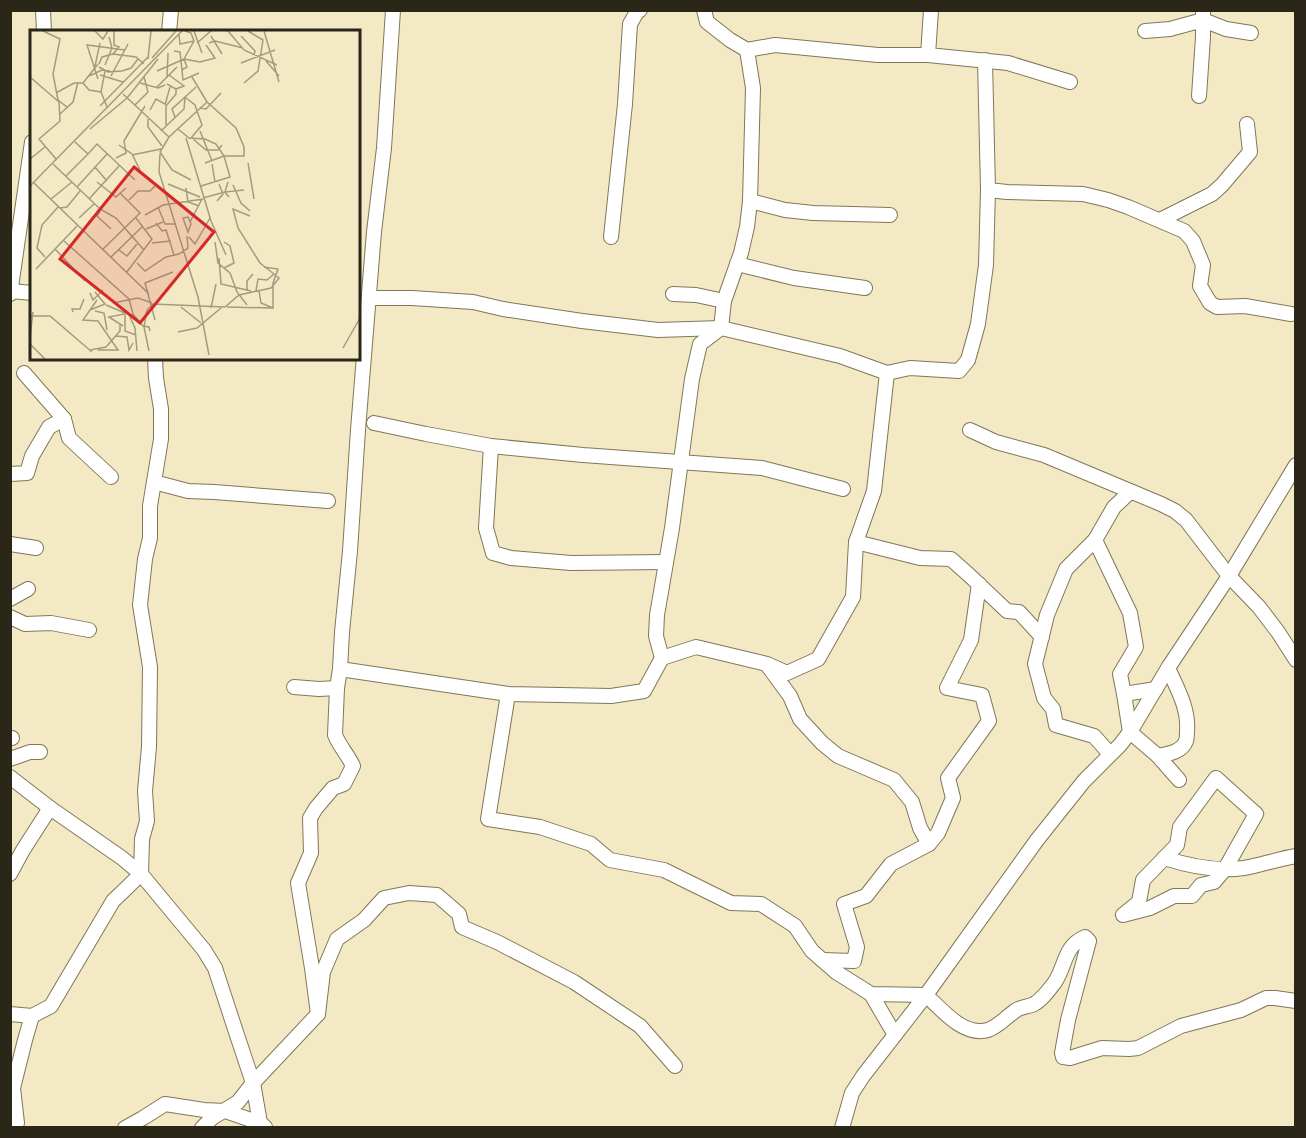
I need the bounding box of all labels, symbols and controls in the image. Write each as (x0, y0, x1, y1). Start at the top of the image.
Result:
inset map (30, 30, 360, 360)

